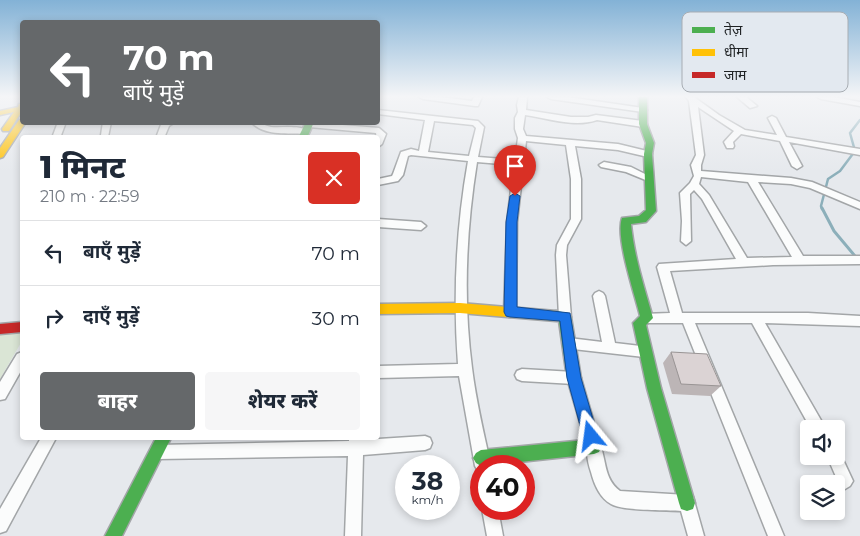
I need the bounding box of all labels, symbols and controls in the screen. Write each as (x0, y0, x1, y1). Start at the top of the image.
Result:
legend (682, 12, 848, 92)
text: तेज़ (724, 21, 743, 39)
text: 70 m (123, 36, 214, 79)
icon: left (40, 40, 105, 105)
text: धीमा (724, 43, 749, 61)
text: जाम (724, 66, 747, 84)
text: बाएँ मुड़ें (123, 79, 184, 106)
pin (494, 145, 536, 196)
text: 1 मिनट (40, 149, 125, 186)
button: close (308, 152, 360, 204)
icon: arrive (501, 152, 529, 180)
text: 210 m · 22:59 (40, 187, 139, 206)
icon: left (40, 239, 68, 267)
text: बाएँ मुड़ें (83, 240, 140, 263)
text: 70 m (311, 242, 360, 265)
icon: right (40, 304, 68, 332)
text: दाएँ मुड़ें (83, 305, 139, 328)
text: 30 m (312, 307, 360, 330)
button: बाहर (40, 372, 195, 430)
button: शेयर करें (205, 372, 360, 430)
position arrow (564, 409, 616, 461)
map controls (800, 420, 845, 520)
button: sound (800, 420, 845, 465)
speed limit sign: 40 (470, 455, 535, 520)
text: 38 (412, 466, 443, 496)
button: layers (800, 475, 845, 520)
text: km/h (411, 492, 444, 507)

